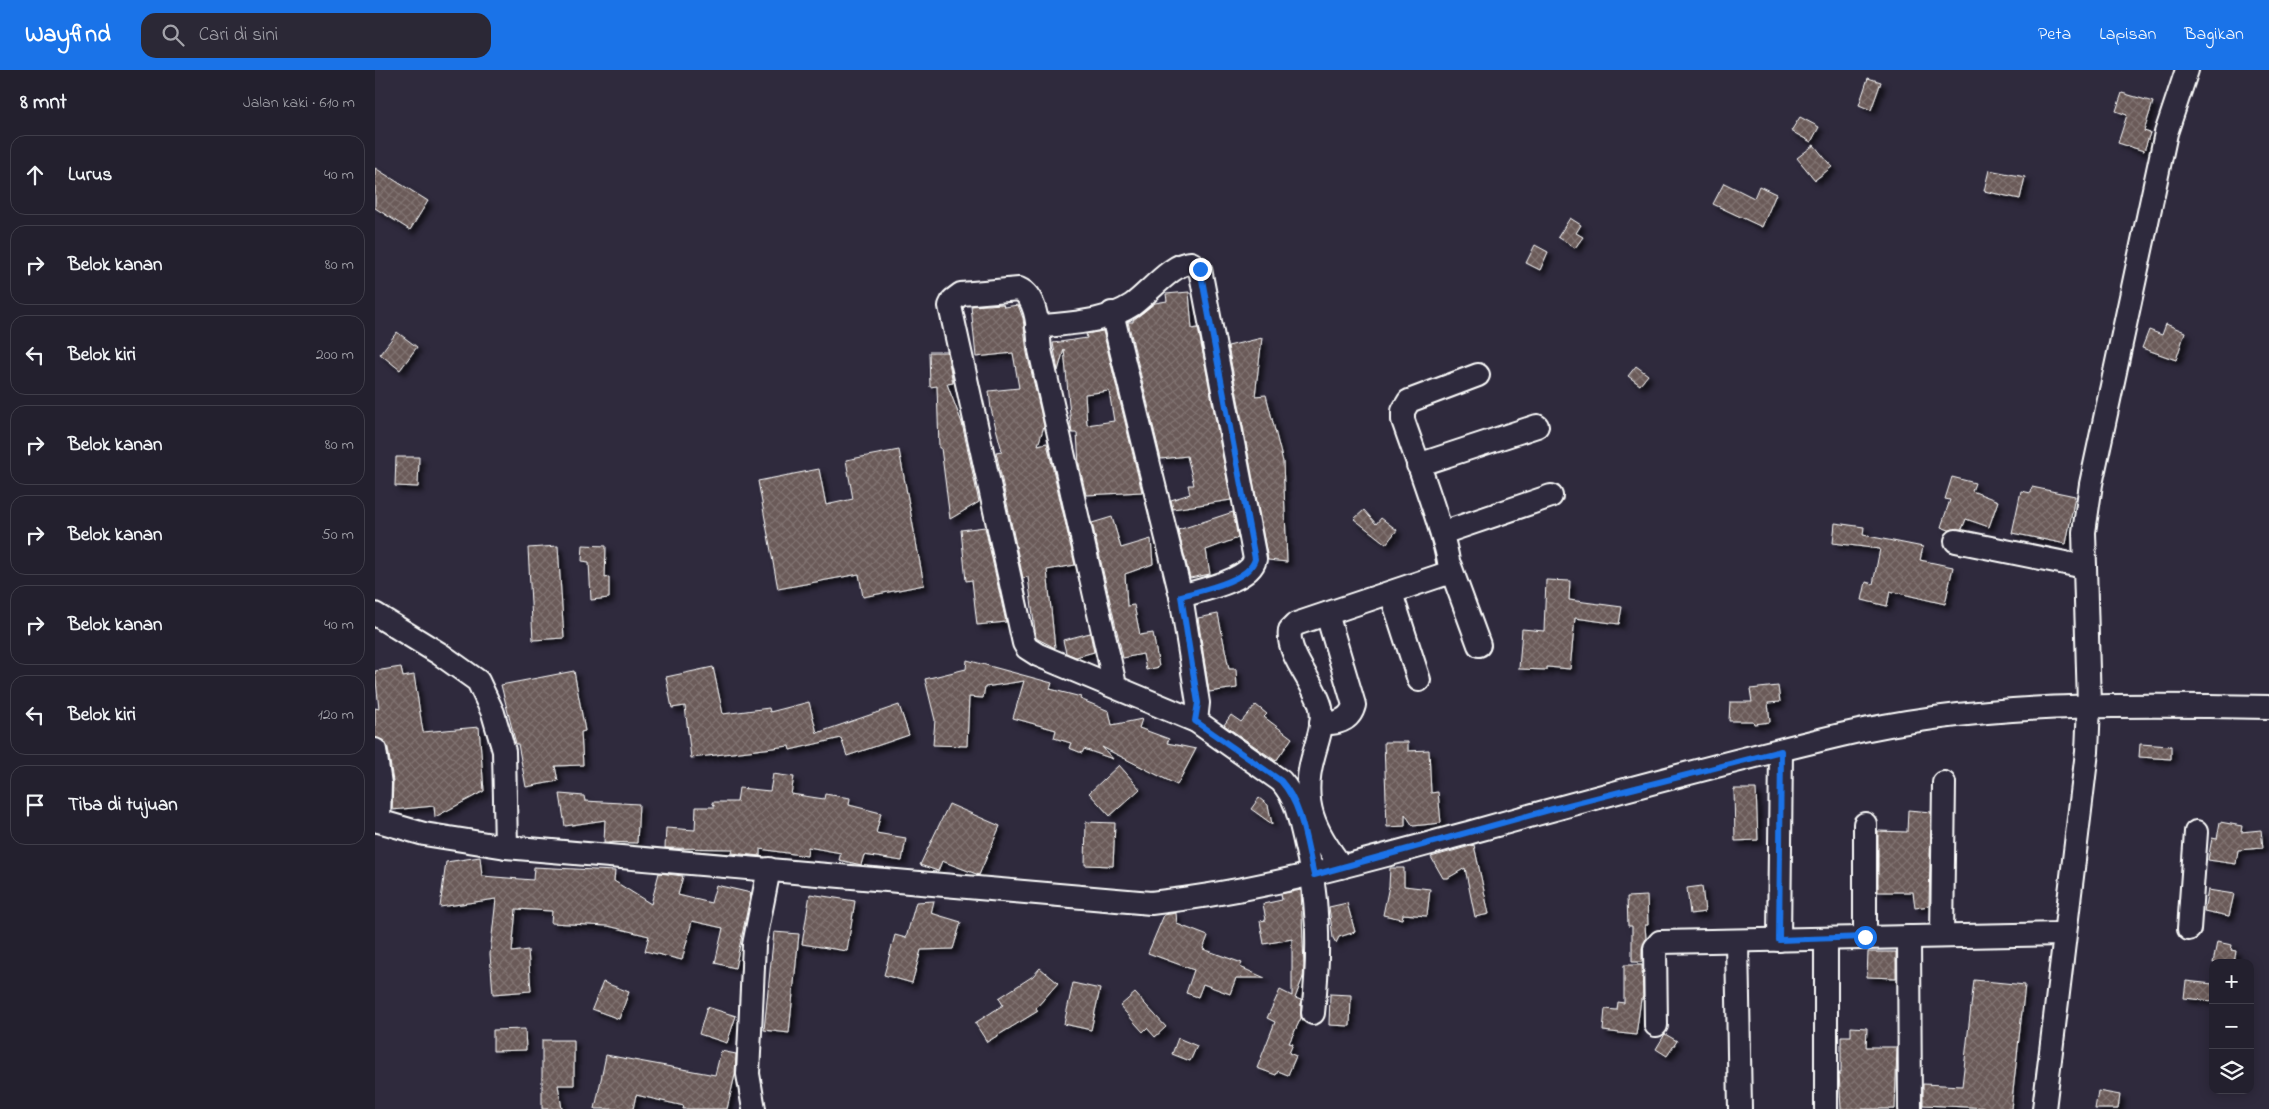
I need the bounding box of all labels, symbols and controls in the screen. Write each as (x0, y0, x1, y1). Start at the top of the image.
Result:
search box (141, 13, 491, 58)
text: Wayfind (25, 18, 111, 53)
icon: search (159, 21, 187, 49)
text: Cari di sini (199, 22, 278, 49)
text: Peta (2038, 22, 2071, 48)
text: Lapisan (2099, 22, 2156, 48)
text: Bagikan (2184, 22, 2244, 48)
text: 8 mnt (20, 88, 67, 118)
text: Jalan kaki · 610 m (243, 91, 355, 115)
icon: ahead (21, 161, 49, 189)
text: Lurus (68, 162, 112, 189)
text: 40 m (324, 163, 354, 187)
icon: right (21, 251, 49, 279)
text: Belok kanan (68, 252, 162, 279)
text: 80 m (325, 253, 354, 277)
route end (1189, 258, 1212, 281)
icon: left (21, 341, 49, 369)
text: Belok kiri (68, 342, 136, 369)
text: 200 m (316, 343, 354, 367)
icon: right (21, 431, 49, 459)
text: Belok kanan (68, 432, 162, 459)
text: 80 m (325, 433, 354, 457)
icon: right (21, 521, 49, 549)
text: Belok kanan (68, 522, 162, 549)
text: 50 m (322, 523, 354, 547)
icon: right (21, 611, 49, 639)
text: Belok kanan (68, 612, 162, 639)
text: 40 m (324, 613, 354, 637)
icon: left (21, 701, 49, 729)
text: Belok kiri (68, 702, 136, 729)
text: 120 m (318, 703, 354, 727)
icon: arrive (21, 791, 49, 819)
text: Tiba di tujuan (68, 792, 178, 819)
route start (1854, 926, 1877, 949)
map controls (2209, 959, 2254, 1094)
button: + (2209, 959, 2254, 1004)
button: − (2209, 1004, 2254, 1049)
button: layers (2209, 1049, 2254, 1094)

